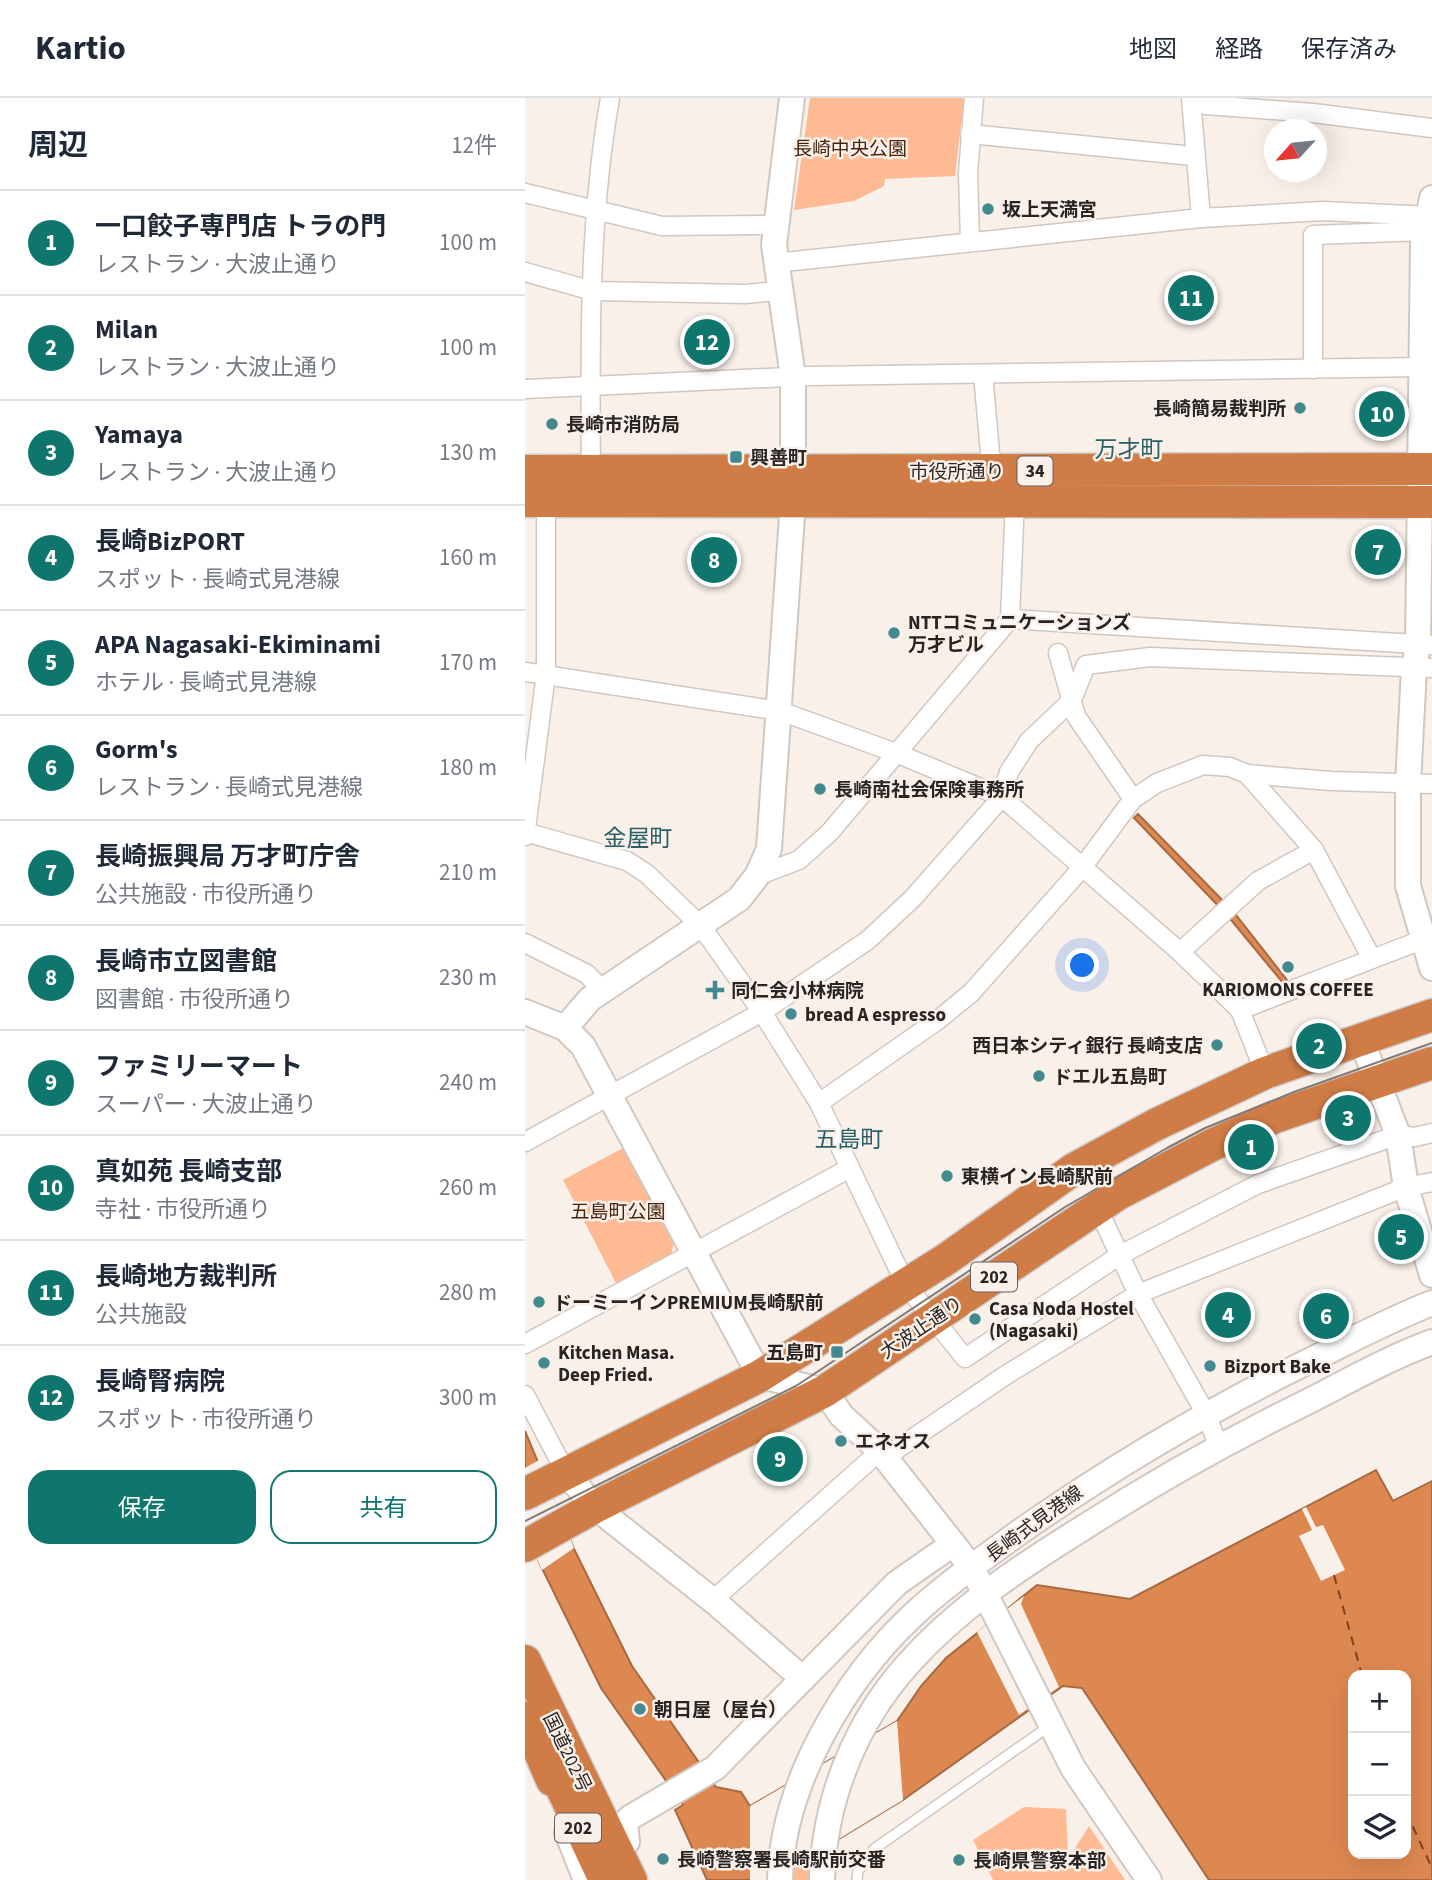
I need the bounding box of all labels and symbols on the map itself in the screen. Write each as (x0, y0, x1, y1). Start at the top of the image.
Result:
north arrow (1264, 119, 1327, 182)
park label: 長崎中央公園 (793, 136, 907, 163)
place label: 坂上天満宮 (1002, 197, 1097, 224)
marker: 坂上天満宮 (980, 201, 996, 217)
pin: 11 (1168, 272, 1214, 324)
pin: 12 (684, 316, 730, 368)
pin: 10 (1359, 388, 1405, 440)
place label: 長崎簡易裁判所 (1153, 396, 1286, 423)
marker: 長崎簡易裁判所 (1292, 400, 1308, 416)
place label: 長崎市消防局 (566, 412, 680, 439)
marker: 長崎市消防局 (544, 416, 560, 432)
district label: 万才町 (1095, 433, 1164, 466)
place label: 興善町 (750, 445, 807, 472)
marker: 興善町 (728, 449, 744, 465)
road number: 34 (1017, 456, 1053, 486)
street label: 市役所通り (909, 459, 1005, 486)
pin: 7 (1355, 526, 1401, 578)
pin: 8 (691, 534, 737, 586)
place label: NTTコミュニケーションズ 万才ビル (908, 610, 1131, 659)
marker: NTTコミュニケーションズ 万才ビル (886, 625, 902, 641)
place label: 長崎南社会保険事務所 (834, 777, 1024, 804)
marker: 長崎南社会保険事務所 (812, 781, 828, 797)
district label: 金屋町 (604, 822, 673, 855)
your location (1065, 948, 1099, 982)
marker: KARIOMONS COFFEE (1280, 959, 1296, 975)
place label: KARIOMONS COFFEE (1202, 977, 1374, 1004)
place label: 同仁会小林病院 (731, 978, 864, 1005)
marker: 同仁会小林病院 (705, 980, 725, 1000)
place label: bread A espresso (805, 1002, 946, 1029)
marker: bread A espresso (783, 1006, 799, 1022)
pin: 2 (1296, 1020, 1342, 1072)
place label: 西日本シティ銀行 長崎支店 (972, 1033, 1203, 1060)
marker: 西日本シティ銀行 長崎支店 (1209, 1037, 1225, 1053)
place label: ドエル五島町 (1053, 1064, 1167, 1091)
marker: ドエル五島町 (1031, 1068, 1047, 1084)
pin: 3 (1325, 1092, 1371, 1144)
pin: 1 (1228, 1121, 1274, 1173)
district label: 五島町 (815, 1123, 884, 1156)
place label: 東横イン長崎駅前 (961, 1164, 1113, 1191)
marker: 東横イン長崎駅前 (939, 1168, 955, 1184)
park label: 五島町公園 (570, 1199, 666, 1226)
pin: 5 (1378, 1211, 1424, 1263)
road number: 202 (971, 1262, 1017, 1292)
pin: 4 (1205, 1289, 1251, 1341)
place label: ドーミーインPREMIUM長崎駅前 (553, 1290, 824, 1317)
street label: 大波止通り (875, 1290, 969, 1366)
pin: 6 (1303, 1290, 1349, 1342)
marker: ドーミーインPREMIUM長崎駅前 (531, 1294, 547, 1310)
place label: Casa Noda Hostel (Nagasaki) (989, 1296, 1134, 1345)
marker: Casa Noda Hostel (Nagasaki) (967, 1311, 983, 1327)
place label: Kitchen Masa. Deep Fried. (558, 1340, 675, 1389)
place label: 五島町 (766, 1340, 823, 1367)
marker: 五島町 (829, 1344, 845, 1360)
place label: Bizport Bake (1224, 1354, 1331, 1381)
marker: Kitchen Masa. Deep Fried. (536, 1355, 552, 1371)
marker: Bizport Bake (1202, 1358, 1218, 1374)
place label: エネオス (855, 1429, 931, 1456)
pin: 9 (757, 1433, 803, 1485)
marker: エネオス (833, 1433, 849, 1449)
street label: 長崎式見港線 (981, 1480, 1089, 1569)
place label: 朝日屋（屋台） (654, 1697, 787, 1724)
marker: 朝日屋（屋台） (632, 1701, 648, 1717)
street label: 国道202号 (536, 1708, 597, 1797)
road number: 202 (555, 1814, 601, 1842)
place label: 長崎警察署長崎駅前交番 (677, 1847, 886, 1874)
place label: 長崎県警察本部 (973, 1848, 1106, 1875)
marker: 長崎警察署長崎駅前交番 (655, 1851, 671, 1867)
marker: 長崎県警察本部 (951, 1852, 967, 1868)

